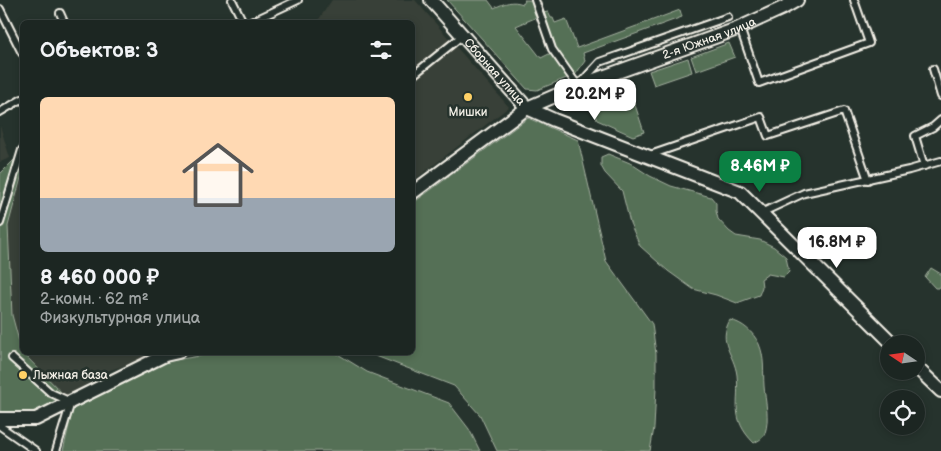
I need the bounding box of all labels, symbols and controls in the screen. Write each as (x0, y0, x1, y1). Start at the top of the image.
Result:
street label: 2-я Южная улица (660, 14, 758, 63)
street label: Сборная улица (461, 35, 528, 109)
icon: filters (367, 36, 395, 64)
text: Объектов: 3 (40, 38, 158, 63)
pin: 20.2M ₽ (549, 78, 641, 121)
text: 20.2M ₽ (565, 85, 625, 104)
marker: Мишки (462, 91, 474, 103)
place label: Мишки (448, 105, 488, 120)
icon: home (173, 130, 263, 220)
pin: 8.46M ₽ (714, 150, 806, 193)
text: 8.46M ₽ (730, 157, 790, 176)
pin: 16.8M ₽ (791, 226, 883, 269)
text: 16.8M ₽ (809, 233, 866, 252)
text: 8 460 000 ₽ (40, 265, 159, 290)
text: 2-комн. · 62 m² (40, 290, 149, 309)
text: Физкультурная улица (40, 309, 200, 328)
north arrow (880, 335, 925, 380)
map controls (880, 335, 925, 435)
place label: Лыжная база (32, 368, 108, 383)
marker: Лыжная база (17, 369, 29, 381)
button: locate (880, 390, 925, 435)

